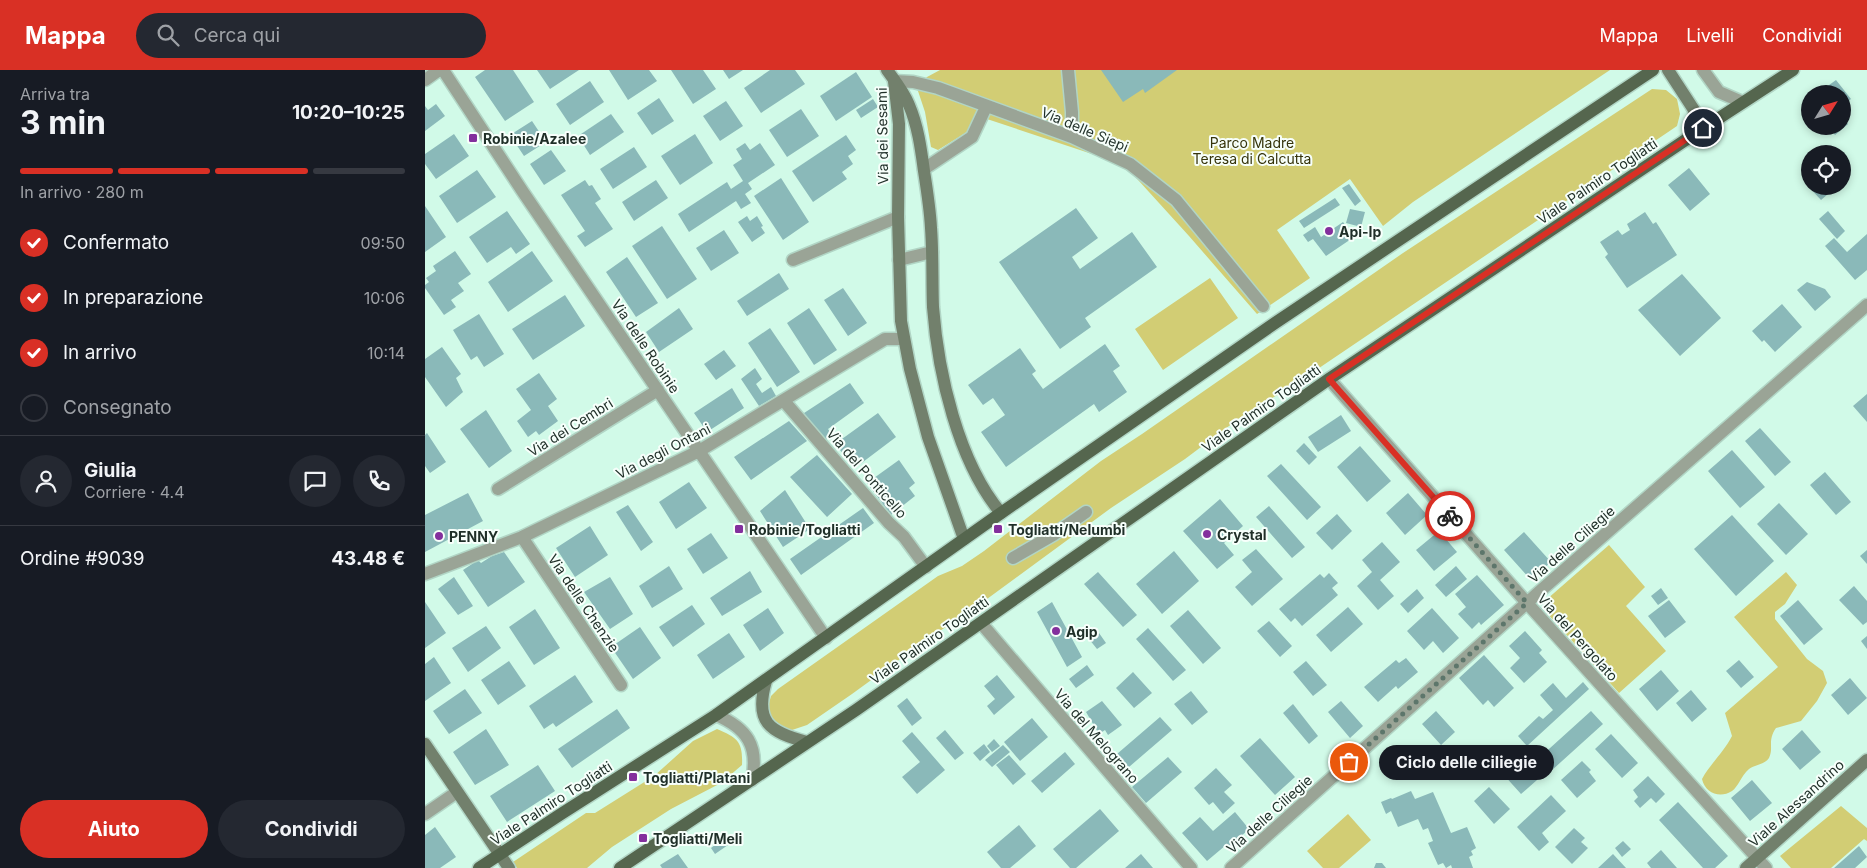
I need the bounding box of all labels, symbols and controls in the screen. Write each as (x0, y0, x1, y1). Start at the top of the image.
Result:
search box (136, 13, 486, 58)
text: Mappa (25, 21, 106, 50)
icon: search (154, 21, 182, 49)
text: Cerca qui (194, 24, 280, 47)
text: Mappa (1600, 25, 1658, 46)
text: Livelli (1686, 25, 1734, 46)
text: Condividi (1762, 25, 1842, 46)
text: Arriva tra (20, 84, 90, 104)
north arrow (1801, 85, 1851, 135)
map controls (1801, 85, 1851, 195)
street label: Via dei Sesami (873, 87, 891, 185)
text: 10:20–10:25 (292, 101, 405, 124)
text: 3 min (20, 103, 106, 142)
street label: Via delle Siepi (1039, 103, 1131, 155)
pin (1682, 107, 1724, 149)
icon: home (1689, 114, 1717, 142)
place label: Robinie/Azalee (483, 130, 586, 147)
marker: Robinie/Azalee (467, 132, 479, 144)
park label: Parco Madre Teresa di Calcutta (1193, 134, 1311, 167)
street label: Viale Palmiro Togliatti (1534, 134, 1660, 228)
button: locate (1801, 145, 1851, 195)
text: In arrivo · 280 m (20, 182, 144, 202)
place label: Api-Ip (1339, 223, 1382, 240)
marker: Api-Ip (1323, 225, 1335, 237)
icon: check (20, 229, 48, 257)
text: Confermato (63, 231, 169, 254)
text: 09:50 (361, 233, 405, 253)
icon: check (20, 284, 48, 312)
text: In preparazione (63, 286, 203, 309)
text: 10:06 (364, 288, 405, 308)
street label: Via delle Robinie (608, 296, 684, 396)
icon: check (20, 339, 48, 367)
text: In arrivo (63, 341, 137, 364)
text: 10:14 (367, 343, 405, 363)
street label: Viale Palmiro Togliatti (1198, 360, 1324, 456)
street label: Via dei Cembri (524, 394, 616, 460)
text: Consegnato (63, 396, 172, 419)
street label: Via degli Ontani (613, 420, 713, 482)
street label: Via del Ponticello (823, 424, 911, 522)
button: person (20, 455, 72, 507)
button: chat (289, 455, 341, 507)
button: phone (353, 455, 405, 507)
text: Giulia (84, 459, 137, 482)
text: Corriere · 4.4 (84, 482, 184, 502)
courier (1425, 491, 1475, 541)
icon: bike (1436, 502, 1464, 530)
street label: Via delle Ciliegie (1524, 502, 1618, 586)
place label: Robinie/Togliatti (749, 521, 861, 538)
place label: Togliatti/Nelumbi (1008, 521, 1126, 538)
marker: Robinie/Togliatti (733, 523, 745, 535)
marker: Togliatti/Nelumbi (992, 523, 1004, 535)
place label: Crystal (1217, 526, 1267, 543)
place label: PENNY (449, 528, 498, 545)
marker: Crystal (1201, 528, 1213, 540)
marker: PENNY (433, 530, 445, 542)
text: Ordine #9039 (20, 547, 145, 570)
text: 43.48 € (331, 547, 405, 570)
street label: Via delle Chenzie (545, 551, 623, 655)
street label: Via del Pergolato (1534, 590, 1622, 684)
street label: Viale Palmiro Togliatti (866, 592, 992, 688)
place label: Agip (1066, 623, 1098, 640)
marker: Agip (1050, 625, 1062, 637)
street label: Via del Melograno (1051, 685, 1143, 787)
pin (1328, 741, 1370, 783)
callout: Ciclo delle ciliegie (1379, 744, 1554, 780)
icon: bag (1335, 748, 1363, 776)
text: Ciclo delle ciliegie (1396, 752, 1537, 772)
street label: Viale Alessandrino (1745, 756, 1847, 850)
street label: Viale Palmiro Togliatti (487, 757, 615, 849)
place label: Togliatti/Platani (643, 769, 750, 786)
marker: Togliatti/Platani (627, 771, 639, 783)
street label: Via delle Ciliegie (1223, 771, 1315, 857)
button: Aiuto (20, 800, 208, 858)
button: Condividi (218, 800, 405, 858)
place label: Togliatti/Meli (653, 830, 743, 847)
marker: Togliatti/Meli (637, 832, 649, 844)

